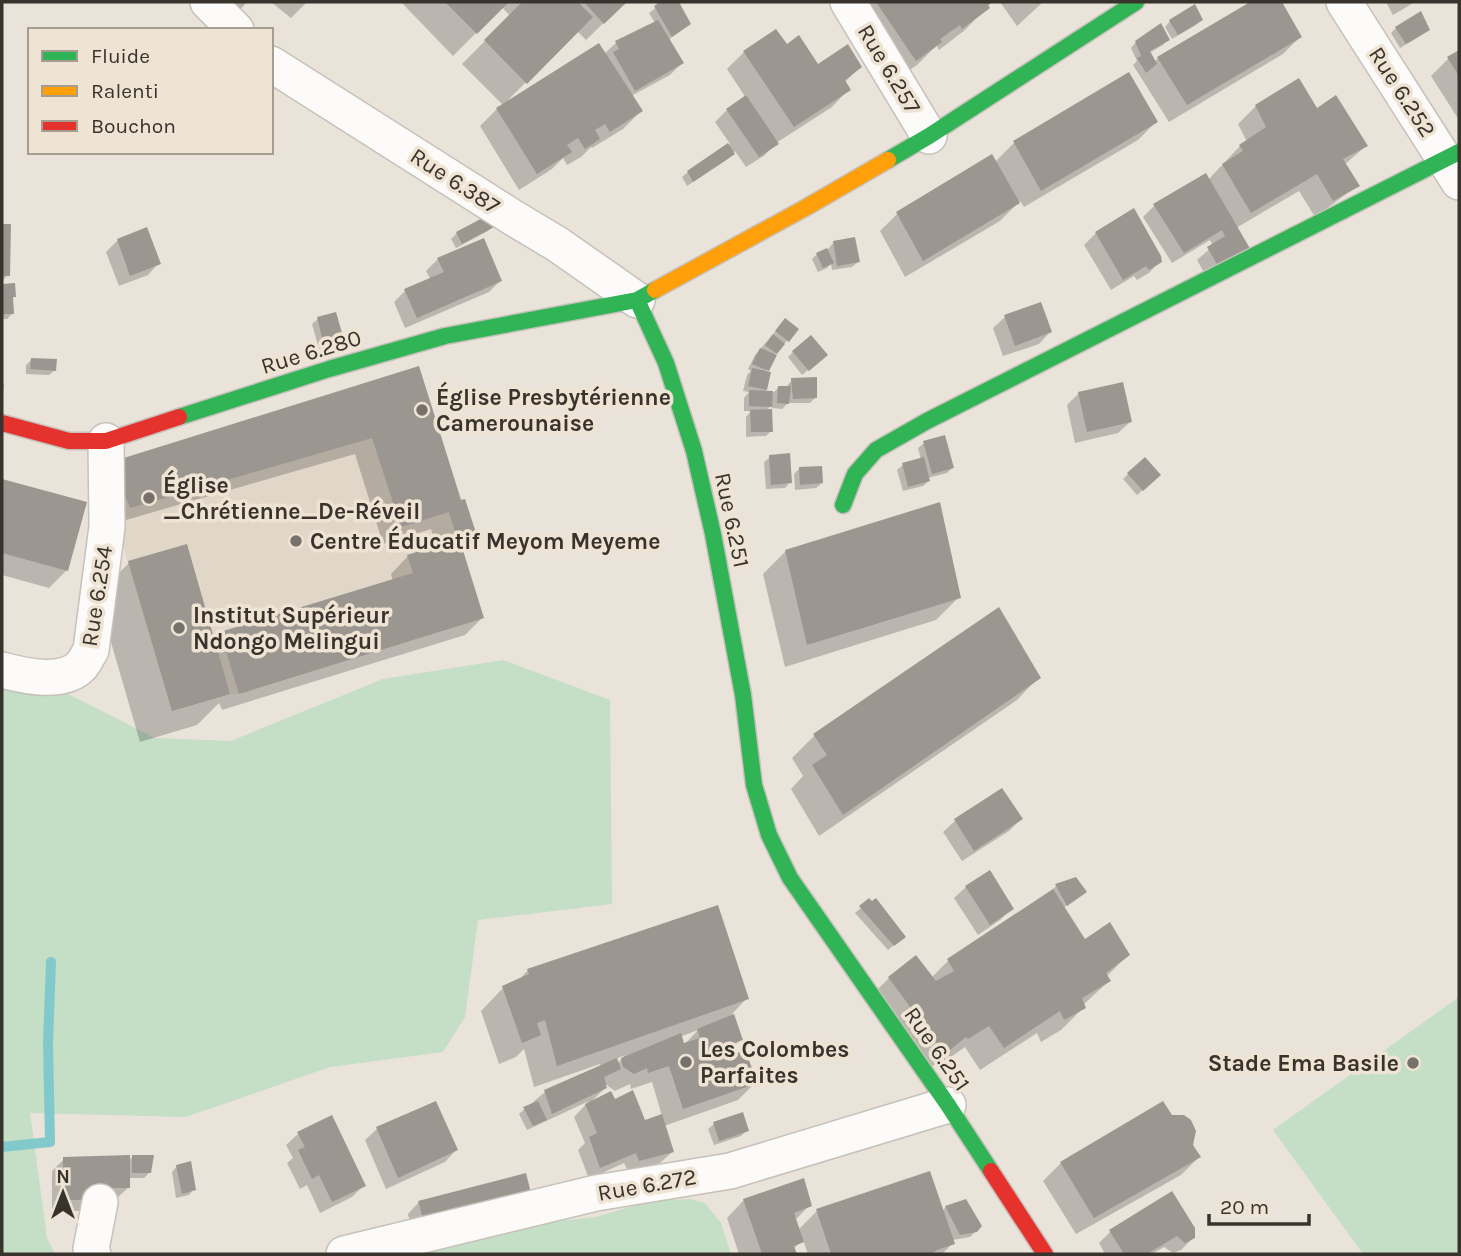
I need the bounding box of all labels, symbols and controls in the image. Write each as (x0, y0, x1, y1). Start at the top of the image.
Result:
street label: Rue 6.257 (852, 19, 926, 119)
legend (28, 28, 273, 154)
street label: Rue 6.252 (1363, 42, 1441, 142)
text: Fluide (91, 44, 150, 68)
text: Ralenti (91, 79, 159, 103)
text: Bouchon (91, 114, 176, 138)
street label: Rue 6.387 (405, 142, 505, 220)
street label: Rue 6.280 (257, 324, 365, 380)
place label: Église Presbytérienne Camerounaise (436, 381, 671, 437)
marker: Église Presbytérienne Camerounaise (414, 402, 430, 418)
place label: Église _Chrétienne_De-Réveil (163, 469, 420, 525)
street label: Rue 6.251 (709, 470, 755, 570)
marker: Église _Chrétienne_De-Réveil (141, 490, 157, 506)
place label: Centre Éducatif Meyom Meyeme (310, 525, 660, 555)
marker: Centre Éducatif Meyom Meyeme (288, 533, 304, 549)
street label: Rue 6.254 (76, 544, 118, 648)
place label: Institut Supérieur Ndongo Melingui (193, 602, 389, 655)
marker: Institut Supérieur Ndongo Melingui (171, 620, 187, 636)
street label: Rue 6.251 (898, 1002, 976, 1096)
place label: Les Colombes Parfaites (700, 1036, 849, 1089)
place label: Stade Ema Basile (1208, 1050, 1399, 1077)
marker: Les Colombes Parfaites (678, 1054, 694, 1070)
marker: Stade Ema Basile (1405, 1055, 1421, 1071)
north arrow (28, 1158, 98, 1228)
street label: Rue 6.272 (595, 1163, 699, 1207)
text: N (56, 1166, 70, 1188)
scale bar (1209, 1182, 1309, 1226)
text: 20 m (1220, 1195, 1269, 1219)

